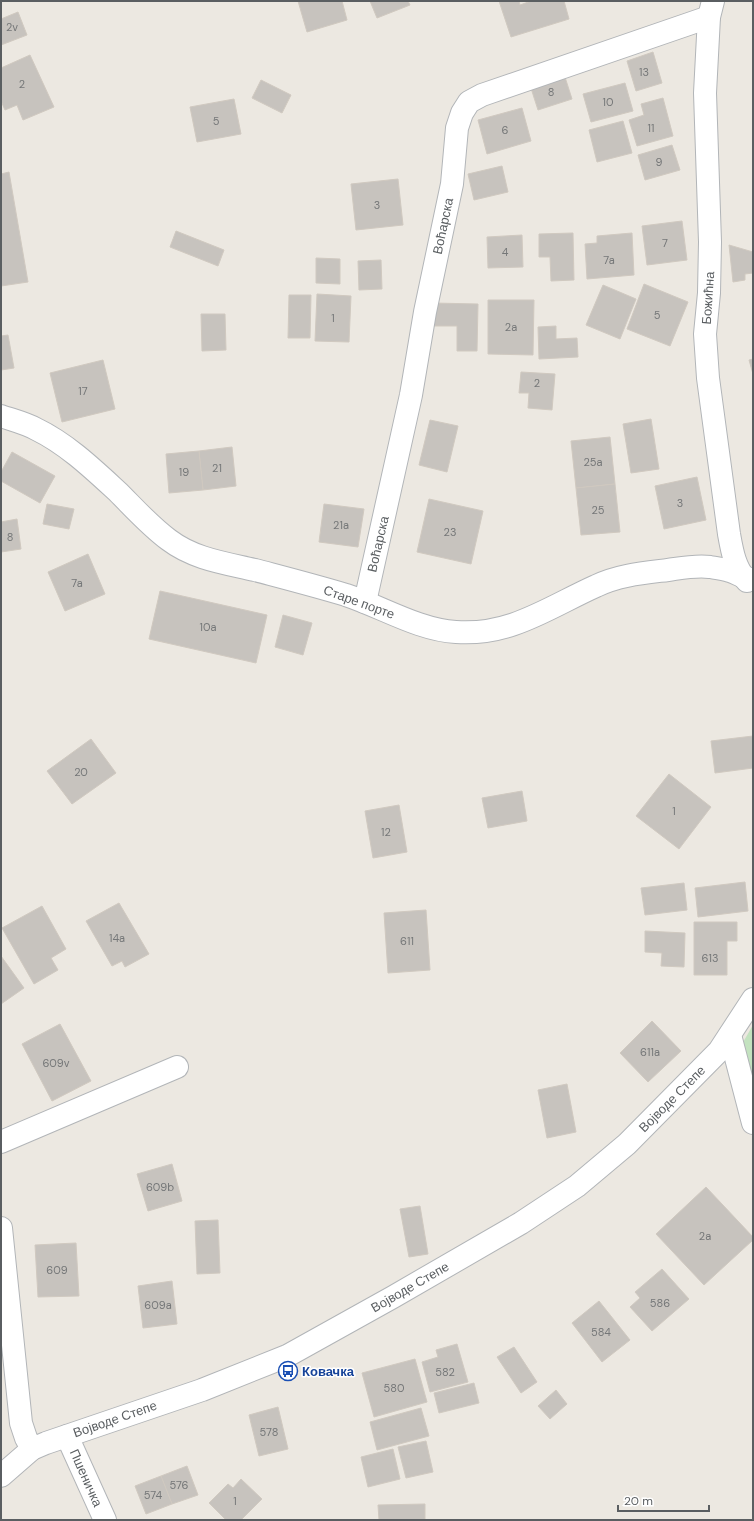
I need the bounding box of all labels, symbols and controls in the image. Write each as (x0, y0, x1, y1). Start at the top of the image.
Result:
house number: 2v (6, 20, 18, 34)
house number: 13 (639, 65, 649, 79)
house number: 2 (19, 77, 25, 91)
house number: 8 (548, 85, 554, 99)
house number: 10 (603, 95, 613, 109)
house number: 5 (213, 114, 220, 128)
house number: 11 (648, 121, 654, 135)
house number: 6 (502, 123, 509, 137)
house number: 9 (656, 155, 663, 169)
street label: Воћарска (429, 195, 457, 256)
house number: 3 (374, 198, 380, 212)
house number: 7 (662, 236, 668, 250)
house number: 4 (502, 245, 509, 259)
house number: 7a (603, 253, 615, 267)
street label: Божићна (698, 270, 718, 325)
house number: 5 (654, 308, 661, 322)
house number: 1 (331, 311, 335, 325)
house number: 2a (505, 320, 517, 334)
house number: 2 (534, 376, 540, 390)
house number: 17 (78, 384, 88, 398)
house number: 25a (583, 455, 603, 469)
house number: 21 (212, 461, 222, 475)
house number: 19 (179, 465, 189, 479)
house number: 3 (677, 496, 683, 510)
house number: 25 (591, 503, 605, 517)
street label: Воћарска (363, 513, 393, 574)
house number: 21a (333, 518, 349, 532)
house number: 23 (444, 525, 456, 539)
house number: 8 (7, 530, 13, 544)
house number: 7a (71, 576, 83, 590)
street label: Старе порте (321, 581, 397, 623)
house number: 10a (200, 620, 216, 634)
house number: 20 (74, 765, 88, 779)
house number: 1 (672, 804, 676, 818)
house number: 12 (381, 825, 391, 839)
house number: 14a (109, 931, 125, 945)
house number: 611 (400, 934, 414, 948)
house number: 613 (702, 951, 718, 965)
house number: 611a (640, 1045, 660, 1059)
house number: 609v (42, 1056, 70, 1070)
street label: Војводе Степе (635, 1062, 709, 1136)
house number: 609b (146, 1180, 174, 1194)
house number: 2a (699, 1229, 711, 1243)
street label: Војводе Степе (368, 1258, 452, 1316)
house number: 609 (46, 1263, 68, 1277)
house number: 586 (650, 1296, 670, 1310)
house number: 609a (144, 1298, 172, 1312)
house number: 584 (591, 1325, 611, 1339)
bus stop icon: Ковачка (277, 1360, 299, 1382)
place label: Ковачка (302, 1363, 355, 1380)
house number: 582 (435, 1365, 455, 1379)
house number: 580 (384, 1381, 404, 1395)
street label: Војводе Степе (71, 1397, 159, 1441)
house number: 578 (260, 1425, 278, 1439)
street label: Пшеничка (66, 1446, 107, 1510)
house number: 576 (169, 1478, 189, 1492)
scale bar (618, 1487, 709, 1513)
house number: 574 (144, 1488, 163, 1502)
text: 20 m (624, 1493, 653, 1509)
house number: 1 (233, 1494, 237, 1508)

